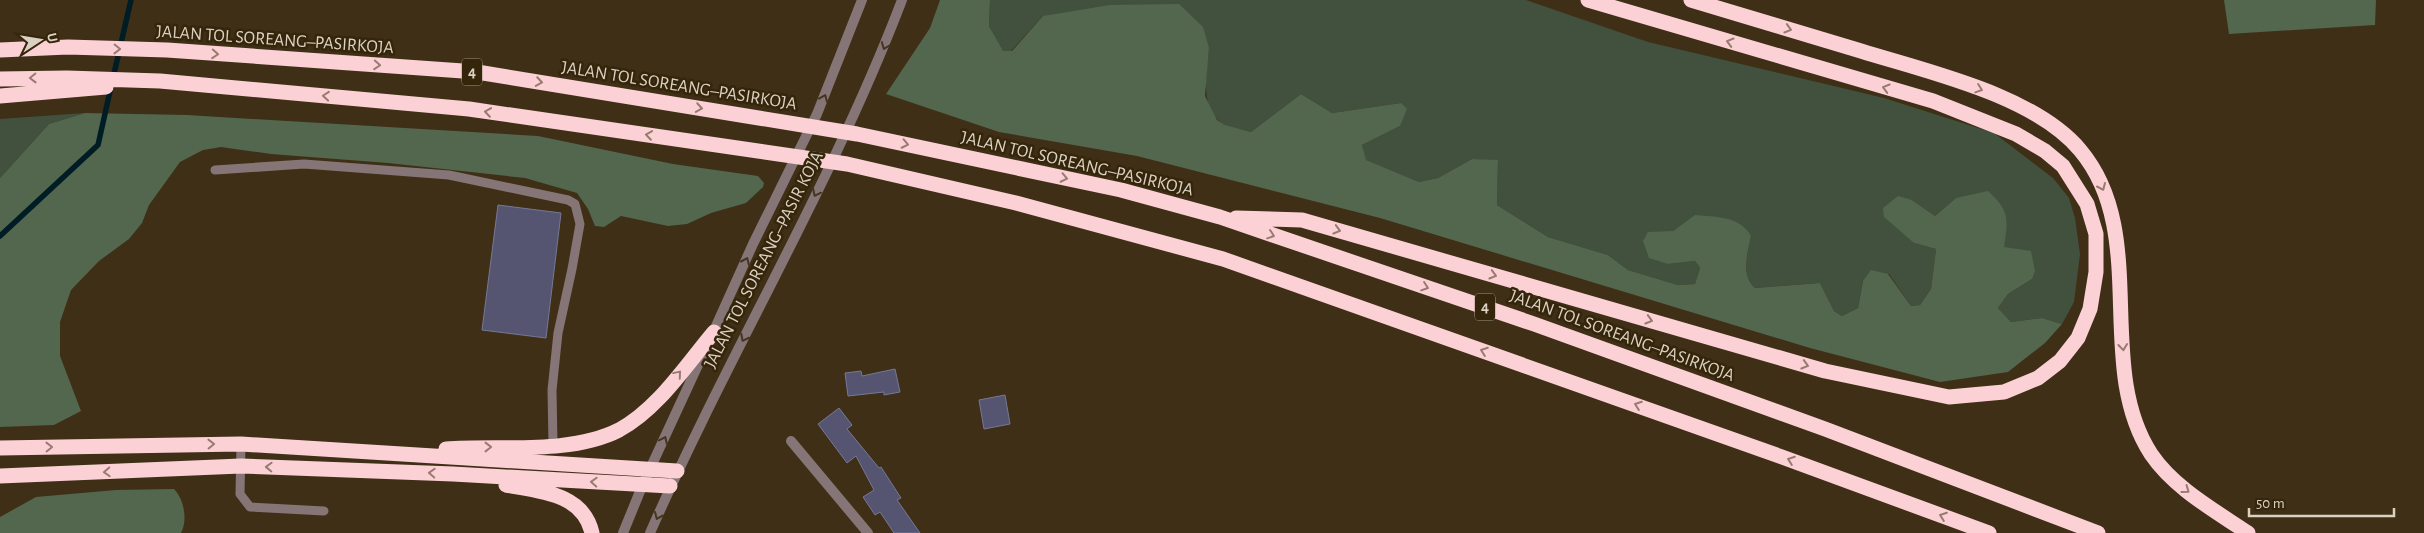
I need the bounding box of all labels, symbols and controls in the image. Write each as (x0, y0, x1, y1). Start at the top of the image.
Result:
north arrow (15, 15, 65, 65)
street label: JALAN TOL SOREANG–PASIRKOJA (156, 23, 395, 57)
one-way arrow (1783, 24, 1791, 34)
text: U (44, 32, 60, 43)
one-way arrow (1727, 38, 1735, 48)
one-way arrow (881, 41, 891, 49)
one-way arrow (113, 43, 121, 54)
one-way arrow (211, 48, 219, 59)
road number: 4 (462, 58, 482, 86)
street label: JALAN TOL SOREANG–PASIRKOJA (560, 58, 799, 114)
one-way arrow (374, 60, 382, 71)
one-way arrow (29, 73, 37, 83)
one-way arrow (534, 77, 543, 87)
one-way arrow (1883, 83, 1891, 93)
one-way arrow (1974, 83, 1982, 93)
one-way arrow (322, 91, 330, 102)
one-way arrow (818, 95, 828, 103)
one-way arrow (695, 103, 703, 113)
one-way arrow (483, 107, 491, 118)
street label: JALAN TOL SOREANG–PASIRKOJA (959, 128, 1196, 200)
one-way arrow (644, 130, 652, 141)
one-way arrow (900, 138, 909, 149)
street label: JALAN TOL SOREANG–PASIR KOJA (701, 148, 827, 371)
one-way arrow (1059, 172, 1068, 183)
one-way arrow (2096, 182, 2106, 191)
one-way arrow (812, 188, 822, 197)
one-way arrow (1332, 225, 1340, 235)
one-way arrow (1266, 229, 1275, 239)
one-way arrow (739, 257, 750, 266)
one-way arrow (1488, 270, 1497, 280)
one-way arrow (1420, 281, 1428, 291)
street label: JALAN TOL SOREANG–PASIRKOJA (1507, 287, 1737, 385)
road number: 4 (1475, 294, 1495, 320)
one-way arrow (1645, 314, 1654, 325)
one-way arrow (739, 333, 750, 342)
one-way arrow (2117, 343, 2128, 351)
one-way arrow (1481, 347, 1489, 357)
one-way arrow (1801, 359, 1810, 370)
one-way arrow (673, 371, 681, 380)
one-way arrow (1634, 401, 1642, 411)
one-way arrow (657, 436, 668, 445)
one-way arrow (208, 439, 215, 449)
one-way arrow (45, 442, 53, 452)
one-way arrow (484, 442, 492, 452)
one-way arrow (1787, 456, 1796, 466)
one-way arrow (265, 461, 273, 472)
one-way arrow (103, 466, 111, 477)
one-way arrow (427, 467, 435, 478)
one-way arrow (590, 476, 598, 487)
one-way arrow (2181, 484, 2190, 493)
scale bar (2249, 486, 2394, 518)
text: 50 m (2256, 496, 2285, 511)
one-way arrow (653, 511, 664, 520)
one-way arrow (1939, 512, 1948, 522)

